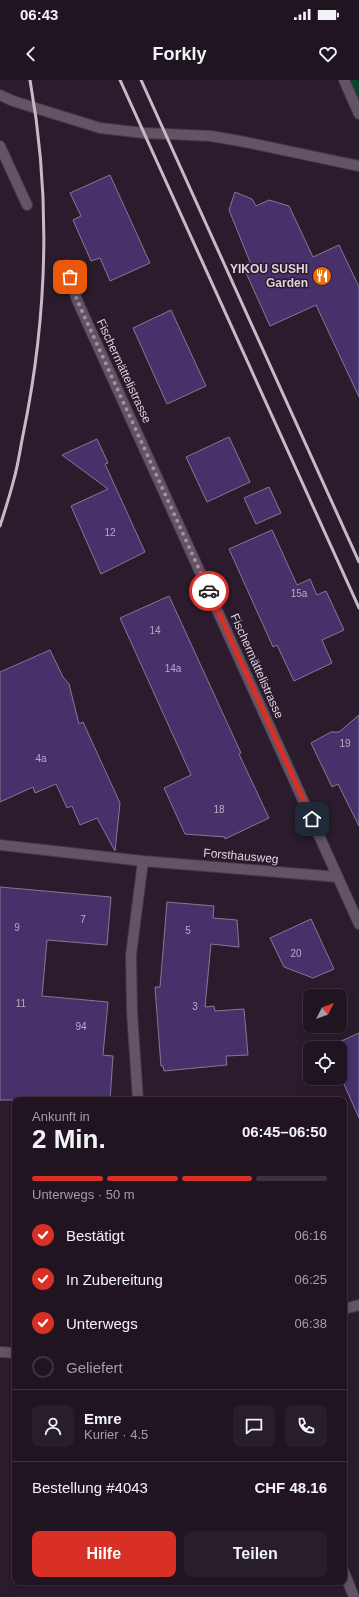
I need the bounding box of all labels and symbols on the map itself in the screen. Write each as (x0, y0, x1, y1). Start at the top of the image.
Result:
pin (53, 260, 87, 294)
place label: YIKOU SUSHI Garden (230, 262, 308, 290)
restaurant icon: YIKOU SUSHI Garden (311, 265, 333, 287)
street label: Fischermättelistrasse (94, 317, 154, 426)
house number: 12 (104, 527, 116, 538)
courier (189, 571, 229, 611)
house number: 15a (291, 588, 308, 599)
street label: Fischermättelistrasse (228, 611, 287, 721)
house number: 14 (149, 625, 161, 636)
house number: 14a (165, 663, 182, 674)
house number: 19 (339, 738, 351, 749)
house number: 4a (35, 753, 47, 764)
pin (295, 802, 329, 836)
house number: 18 (213, 804, 225, 815)
street label: Forsthausweg (203, 846, 279, 866)
house number: 7 (80, 914, 86, 925)
house number: 9 (14, 922, 20, 933)
house number: 5 (185, 925, 191, 936)
house number: 20 (290, 948, 302, 959)
north arrow (303, 989, 347, 1033)
house number: 11 (16, 998, 27, 1009)
house number: 3 (192, 1001, 198, 1012)
house number: 94 (75, 1021, 87, 1032)

